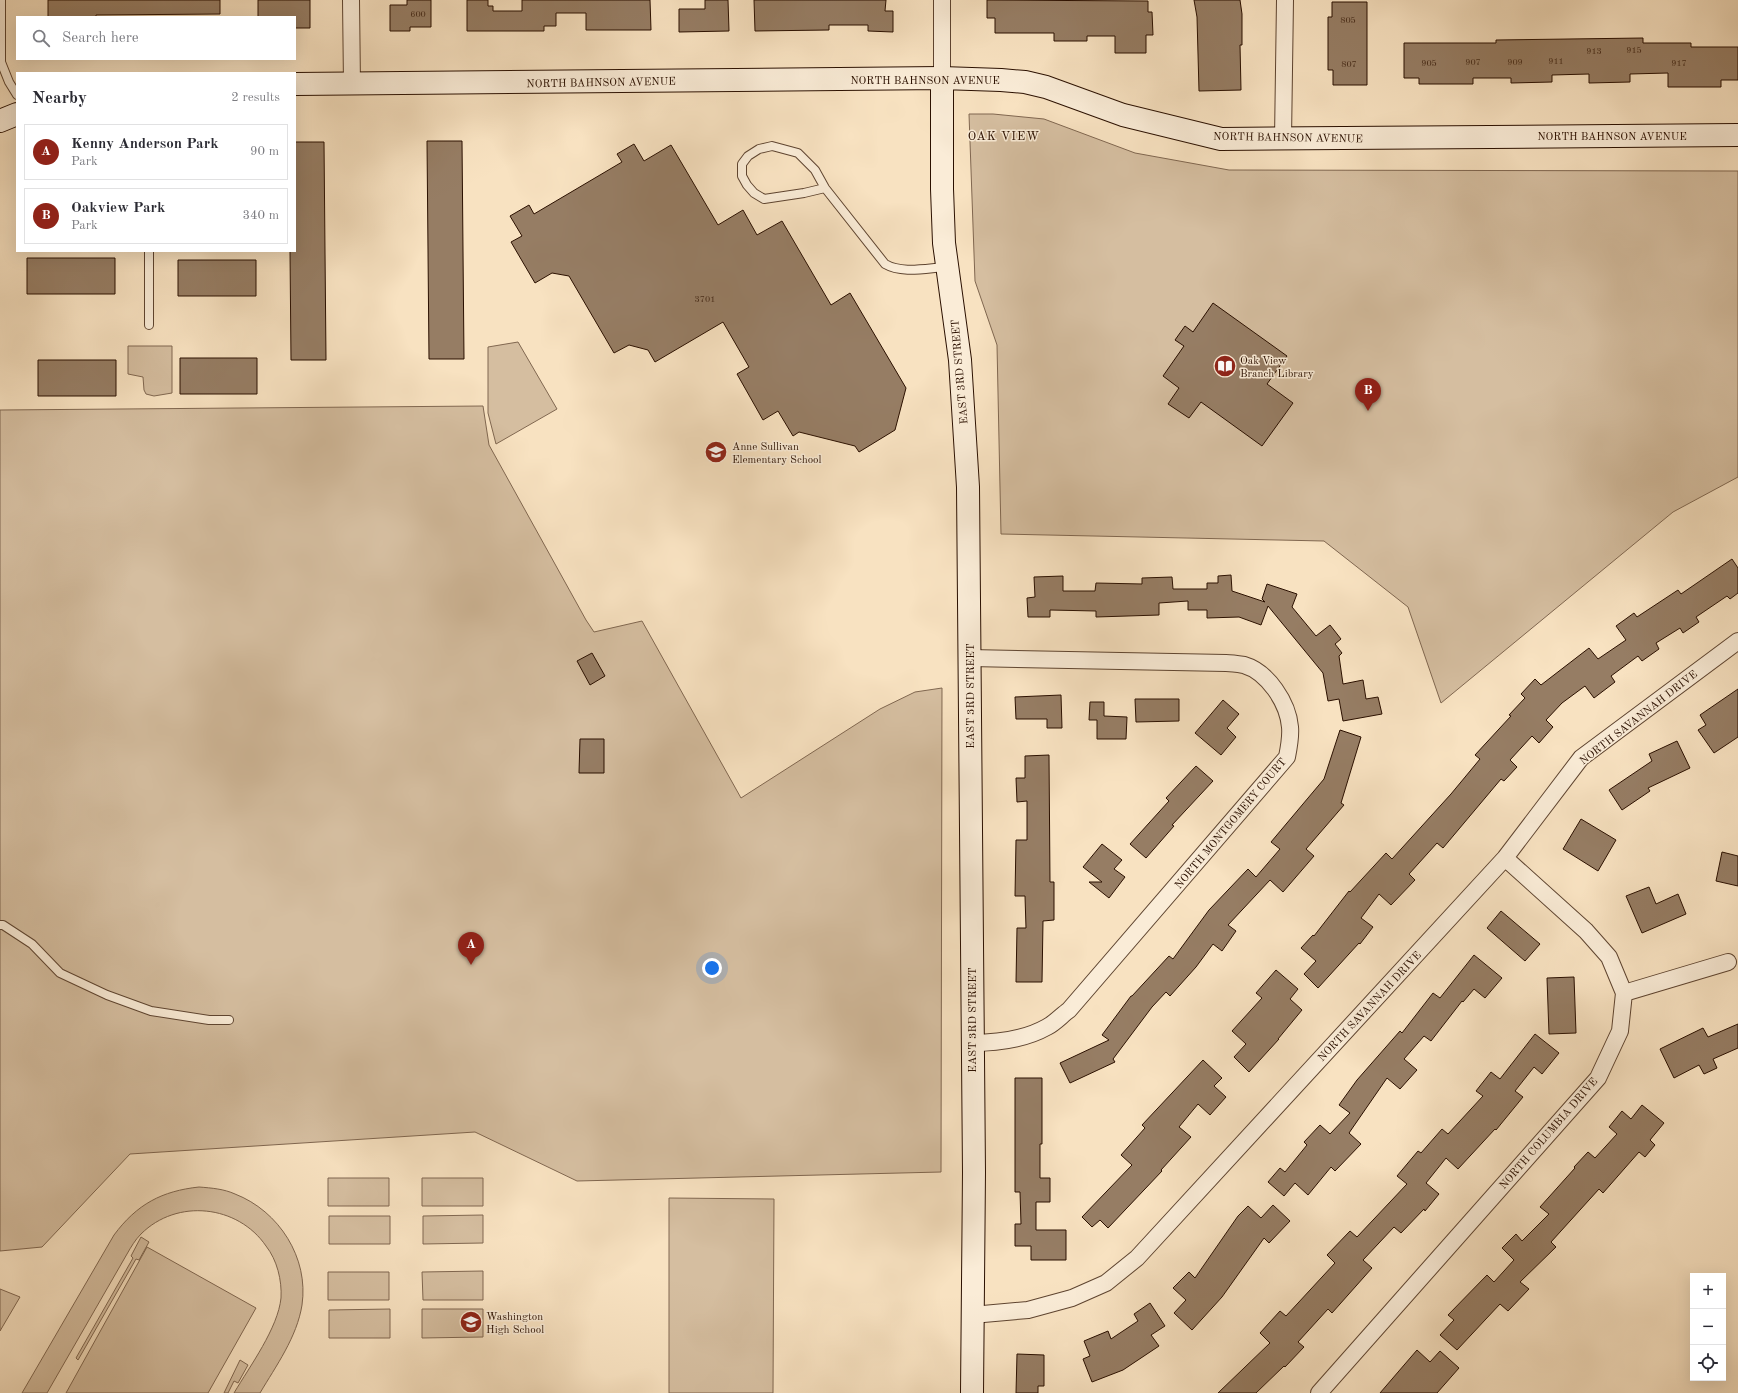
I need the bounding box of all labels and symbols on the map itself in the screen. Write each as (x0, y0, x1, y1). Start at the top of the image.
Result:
house number: 600 (410, 10, 426, 19)
house number: 805 (1340, 16, 1356, 25)
house number: 915 (1626, 46, 1642, 55)
house number: 913 (1586, 47, 1602, 56)
house number: 911 (1548, 57, 1564, 66)
house number: 907 (1465, 58, 1481, 67)
house number: 909 (1507, 58, 1523, 67)
house number: 905 (1421, 59, 1437, 68)
house number: 917 (1671, 59, 1687, 68)
house number: 807 (1341, 60, 1357, 69)
street label: NORTH BAHNSON AVENUE (850, 76, 1000, 87)
street label: NORTH BAHNSON AVENUE (526, 77, 676, 90)
district label: OAK VIEW (968, 131, 1040, 143)
street label: NORTH BAHNSON AVENUE (1213, 132, 1363, 145)
street label: NORTH BAHNSON AVENUE (1537, 132, 1687, 143)
house number: 3701 (695, 295, 715, 304)
street label: EAST 3RD STREET (950, 319, 971, 425)
library icon: Oak View Branch Library (1212, 353, 1238, 379)
place label: Oak View Branch Library (1240, 356, 1314, 380)
pin: B (1355, 378, 1381, 411)
school or university icon: Anne Sullivan Elementary School (703, 439, 729, 465)
place label: Anne Sullivan Elementary School (732, 442, 822, 466)
street label: EAST 3RD STREET (966, 643, 977, 749)
street label: NORTH SAVANNAH DRIVE (1578, 669, 1700, 767)
street label: NORTH MONTGOMERY COURT (1173, 756, 1289, 891)
pin: A (458, 932, 484, 965)
street label: NORTH SAVANNAH DRIVE (1316, 950, 1424, 1064)
your location (702, 958, 722, 978)
street label: EAST 3RD STREET (968, 967, 979, 1073)
street label: NORTH COLUMBIA DRIVE (1498, 1076, 1600, 1192)
school or university icon: Washington High School (458, 1309, 484, 1335)
place label: Washington High School (486, 1312, 544, 1336)

